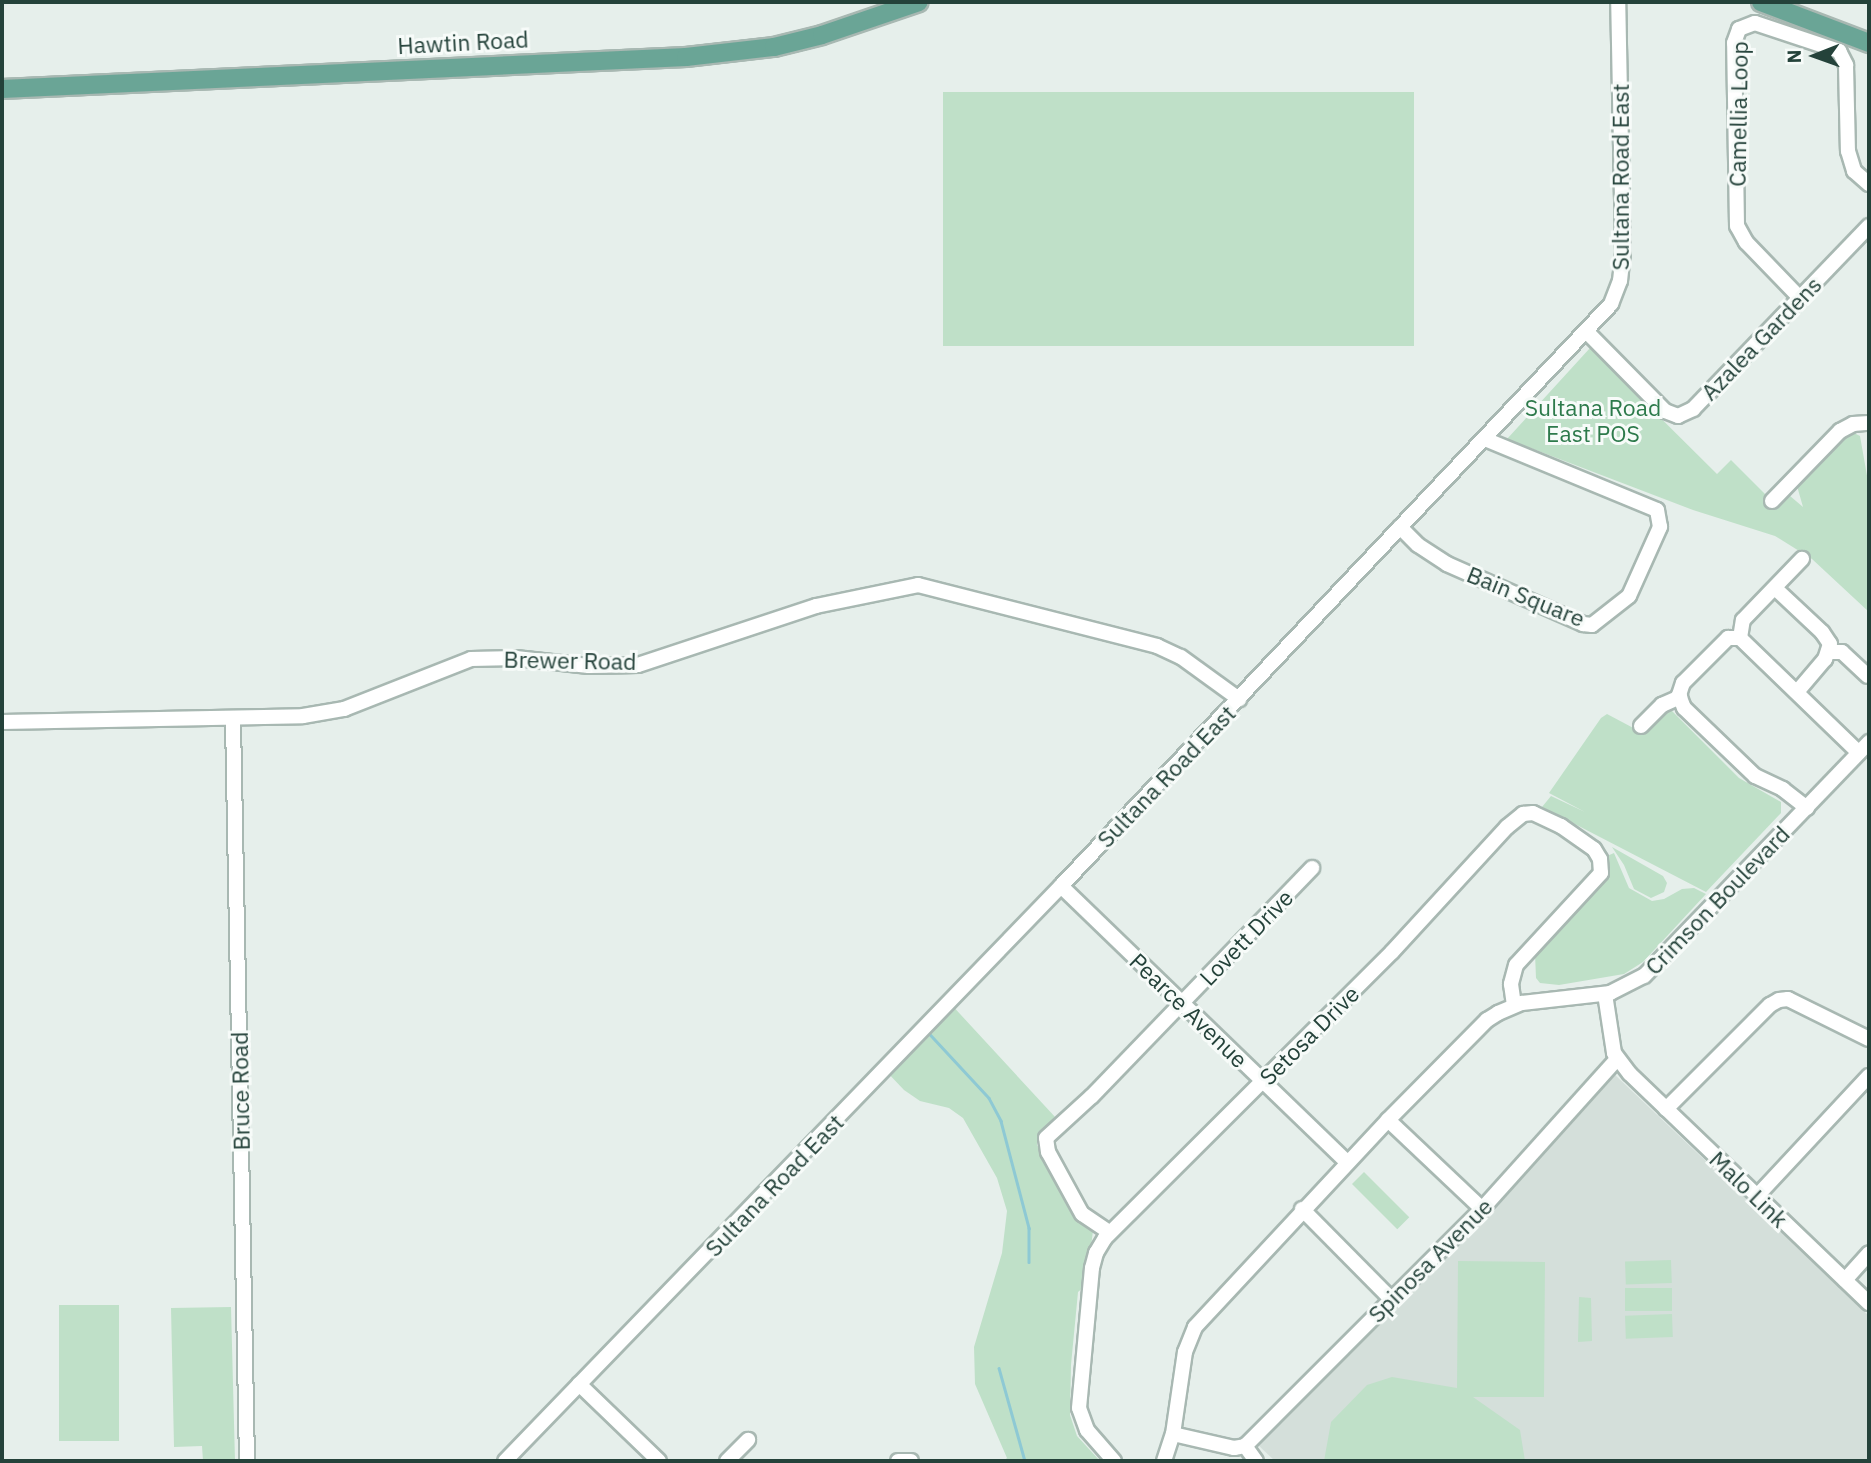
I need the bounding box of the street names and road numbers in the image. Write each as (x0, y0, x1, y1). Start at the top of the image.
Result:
street label: Hawtin Road (397, 25, 529, 59)
street label: Camellia Loop (1723, 41, 1753, 187)
street label: Sultana Road East (1606, 84, 1634, 270)
street label: Azalea Gardens (1695, 270, 1827, 406)
street label: Bain Square (1463, 560, 1589, 632)
street label: Brewer Road (503, 645, 637, 675)
street label: Sultana Road East (1091, 699, 1241, 853)
street label: Crimson Boulevard (1639, 820, 1795, 980)
street label: Lovett Drive (1194, 883, 1298, 991)
street label: Pearce Avenue (1124, 947, 1254, 1073)
street label: Setosa Drive (1254, 980, 1364, 1090)
street label: Bruce Road (225, 1031, 255, 1151)
street label: Sultana Road East (699, 1108, 849, 1262)
street label: Malo Link (1704, 1145, 1794, 1233)
street label: Spinosa Avenue (1362, 1192, 1498, 1328)

